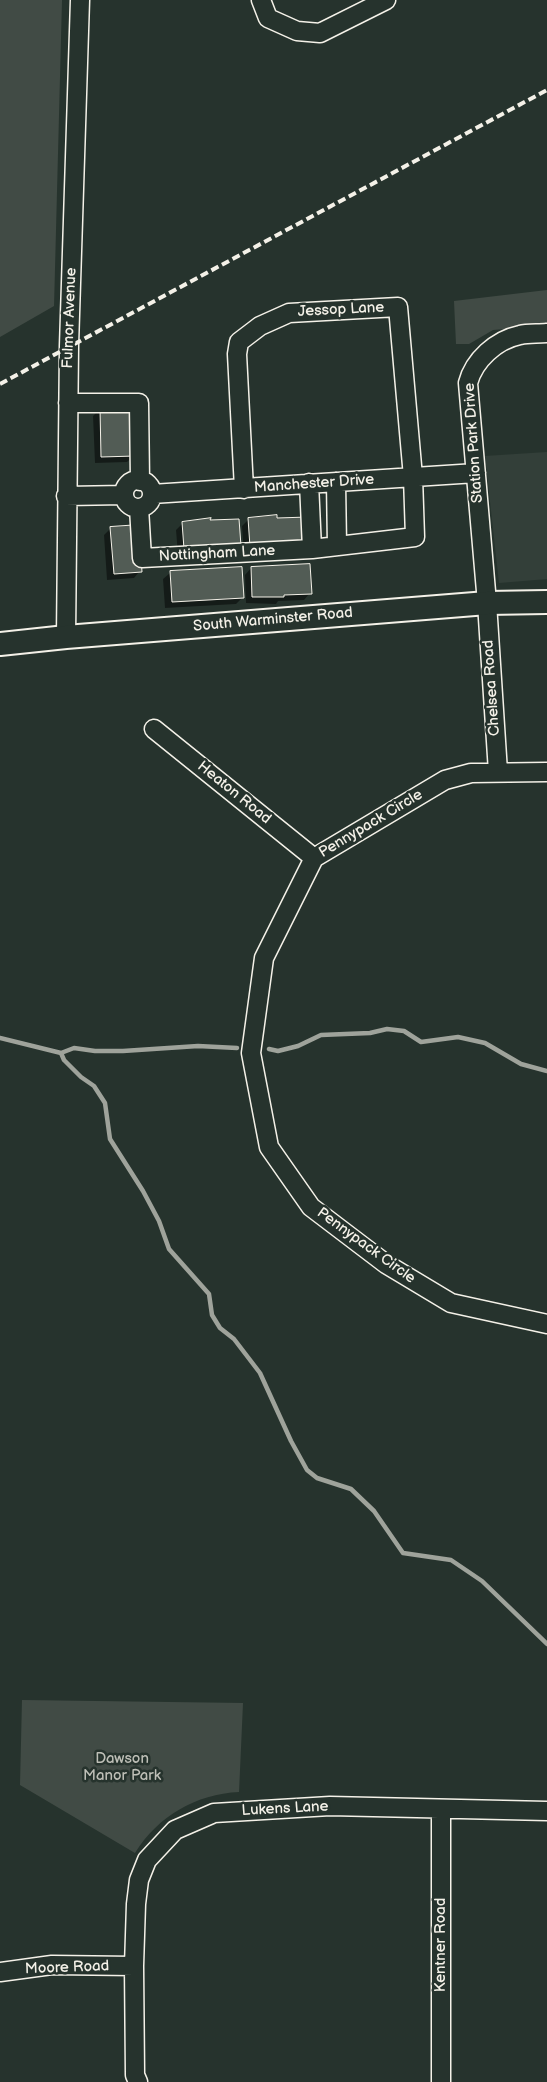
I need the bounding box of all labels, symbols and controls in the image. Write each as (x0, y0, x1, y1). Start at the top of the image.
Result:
street label: Fulmor Avenue (59, 267, 81, 369)
street label: Jessop Lane (297, 299, 385, 321)
street label: Station Park Drive (461, 382, 487, 504)
street label: Manchester Drive (253, 471, 375, 497)
street label: Nottingham Lane (158, 542, 276, 566)
street label: South Warminster Road (192, 604, 354, 636)
street label: Chelsea Road (480, 639, 504, 737)
street label: Heaton Road (193, 758, 275, 828)
street label: Pennypack Circle (316, 786, 426, 862)
street label: Pennypack Circle (313, 1204, 419, 1288)
park label: Dawson Manor Park (83, 1750, 161, 1785)
street label: Lukens Lane (241, 1798, 329, 1820)
street label: Kentner Road (432, 1898, 450, 1992)
street label: Moore Road (25, 1958, 109, 1978)

